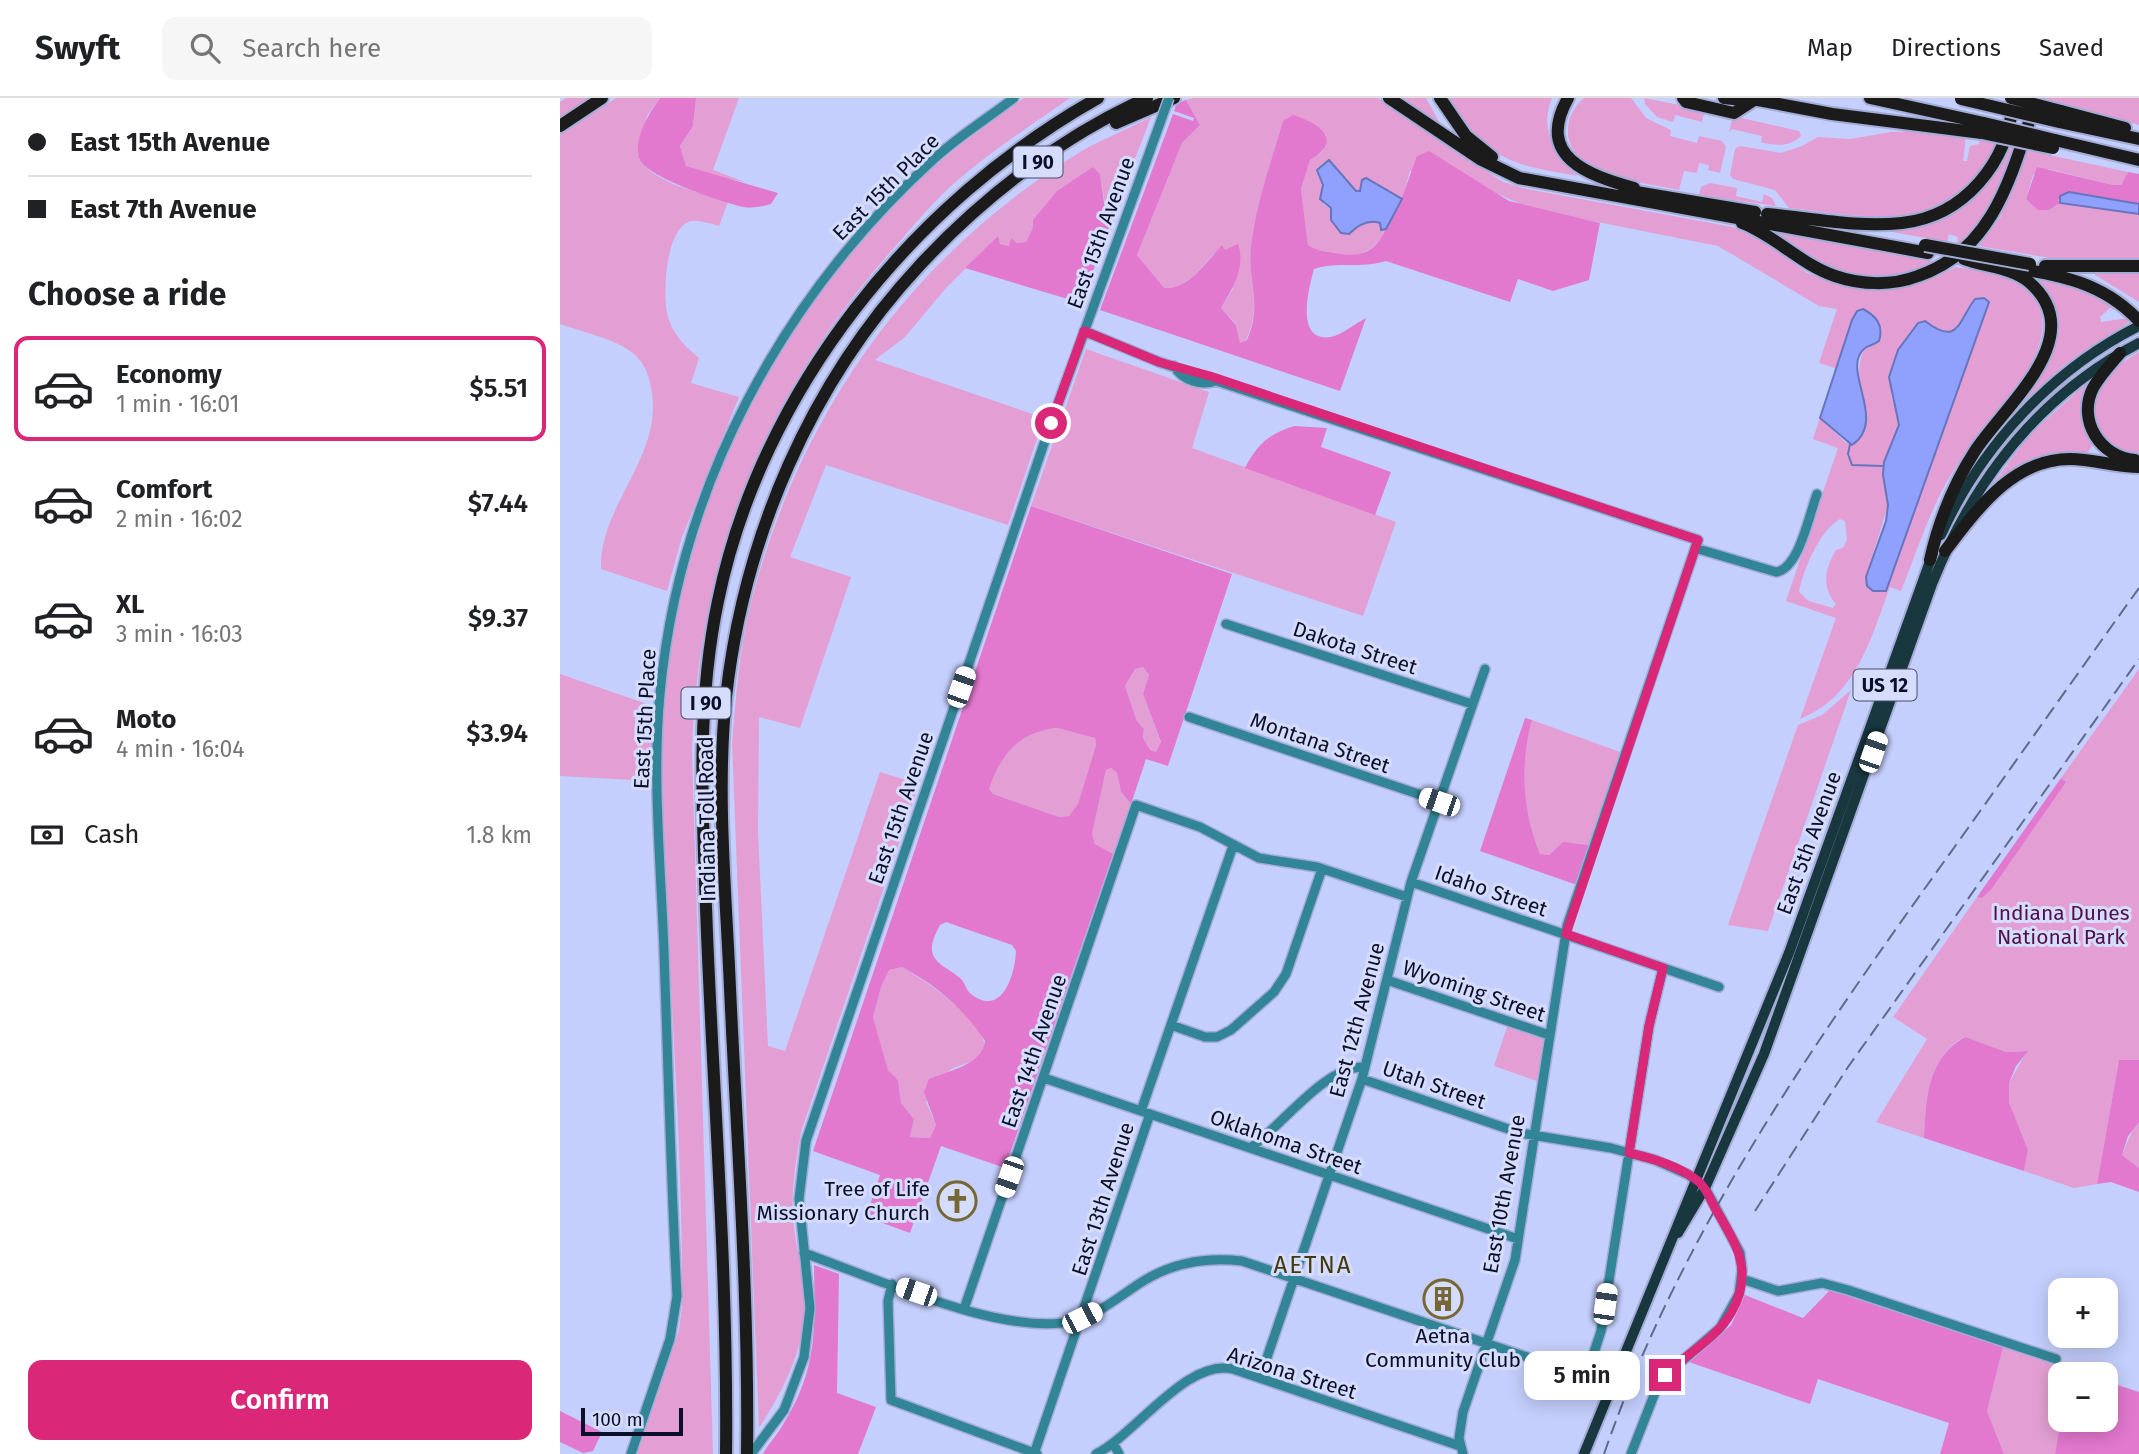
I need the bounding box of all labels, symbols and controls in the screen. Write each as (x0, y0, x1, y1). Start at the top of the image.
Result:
search box (162, 17, 652, 80)
text: Swyft (35, 28, 120, 68)
icon: search (186, 29, 224, 67)
text: Search here (242, 33, 381, 64)
text: Map (1807, 34, 1853, 62)
text: Directions (1891, 34, 2001, 62)
text: Saved (2039, 34, 2104, 62)
text: East 15th Avenue (70, 127, 270, 158)
street label: East 15th Place (827, 128, 945, 246)
road number: I 90 (1014, 146, 1063, 178)
street label: East 15th Avenue (1061, 153, 1141, 313)
text: East 7th Avenue (70, 194, 257, 225)
text: Choose a ride (28, 275, 226, 313)
icon: car (32, 357, 95, 420)
text: Economy (116, 359, 222, 390)
text: $5.51 (469, 373, 528, 404)
text: 1 min · 16:01 (116, 390, 239, 418)
route start (1035, 407, 1067, 439)
icon: car (32, 472, 95, 535)
text: Comfort (116, 474, 212, 505)
text: $7.44 (468, 488, 528, 519)
text: 2 min · 16:02 (116, 505, 243, 533)
icon: car (32, 587, 95, 650)
text: XL (116, 589, 144, 620)
text: $9.37 (468, 603, 528, 634)
street label: Dakota Street (1290, 616, 1421, 680)
text: 3 min · 16:03 (116, 620, 243, 648)
street label: East 15th Place (628, 648, 662, 790)
car (945, 664, 978, 710)
road number: US 12 (1854, 670, 1916, 700)
road number: I 90 (682, 688, 730, 718)
icon: car (32, 702, 95, 765)
text: Moto (116, 704, 176, 735)
street label: Montana Street (1247, 707, 1394, 779)
text: $3.94 (466, 718, 528, 749)
street label: East 15th Avenue (863, 728, 939, 888)
car (1857, 729, 1890, 775)
text: 4 min · 16:04 (116, 735, 245, 763)
street label: Indiana Toll Road (693, 736, 721, 902)
street label: East 5th Avenue (1771, 768, 1847, 918)
car (1416, 785, 1463, 819)
icon: cash (28, 816, 66, 854)
text: Cash (84, 819, 140, 850)
text: 1.8 km (466, 821, 532, 849)
street label: Idaho Street (1431, 860, 1551, 923)
park label: Indiana Dunes National Park (1992, 900, 2130, 950)
street label: East 12th Avenue (1324, 939, 1390, 1101)
street label: Wyoming Street (1399, 954, 1549, 1028)
street label: East 14th Avenue (996, 971, 1072, 1131)
street label: Utah Street (1379, 1055, 1489, 1115)
street label: Oklahoma Street (1206, 1104, 1366, 1180)
street label: East 10th Avenue (1477, 1112, 1531, 1276)
street label: East 13th Avenue (1066, 1119, 1140, 1279)
car (993, 1154, 1026, 1200)
place label: Tree of Life Missionary Church (757, 1176, 930, 1226)
church icon: Tree of Life Missionary Church (936, 1180, 978, 1222)
district label: AETNA (1273, 1251, 1353, 1279)
car (893, 1275, 940, 1309)
building icon: Aetna Community Club (1422, 1278, 1464, 1320)
map controls (2048, 1278, 2118, 1432)
button: + (2048, 1278, 2118, 1348)
car (1592, 1282, 1619, 1326)
car (1059, 1299, 1106, 1337)
place label: Aetna Community Club (1365, 1323, 1521, 1373)
street label: Arizona Street (1224, 1341, 1360, 1405)
callout: 5 min (1525, 1350, 1640, 1400)
route end (1649, 1359, 1681, 1391)
button: Confirm (28, 1360, 532, 1440)
text: 5 min (1553, 1361, 1611, 1389)
button: − (2048, 1362, 2118, 1432)
scale bar (581, 1405, 682, 1437)
text: 100 m (592, 1408, 643, 1431)

